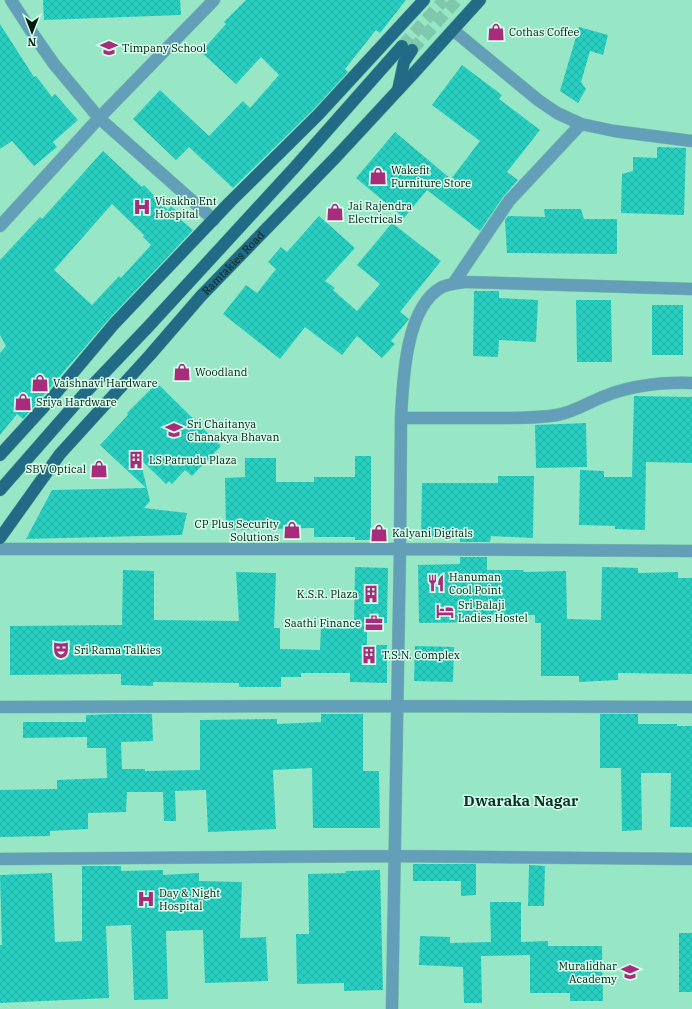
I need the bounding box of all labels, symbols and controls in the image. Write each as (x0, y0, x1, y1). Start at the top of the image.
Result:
north arrow (12, 12, 52, 52)
shop icon: Cothas Coffee (486, 22, 506, 42)
place label: Cothas Coffee (509, 25, 579, 39)
text: N (27, 35, 36, 49)
school or university icon: Timpany School (99, 38, 119, 58)
place label: Timpany School (122, 41, 206, 55)
place label: Wakefit Furniture Store (391, 163, 471, 190)
shop icon: Wakefit Furniture Store (368, 166, 388, 186)
place label: Visakha Ent Hospital (155, 194, 217, 221)
hospital icon: Visakha Ent Hospital (132, 197, 152, 217)
place label: Jai Rajendra Electricals (348, 199, 412, 226)
shop icon: Jai Rajendra Electricals (325, 202, 345, 222)
street label: Ramtakies Road (199, 228, 267, 298)
shop icon: Woodland (172, 362, 192, 382)
place label: Woodland (195, 365, 248, 379)
shop icon: Vaishnavi Hardware (30, 373, 50, 393)
place label: Vaishnavi Hardware (53, 376, 158, 390)
shop icon: Sriya Hardware (13, 392, 33, 412)
place label: Sriya Hardware (36, 395, 117, 409)
place label: Sri Chaitanya Chanakya Bhavan (187, 417, 280, 444)
school or university icon: Sri Chaitanya Chanakya Bhavan (164, 420, 184, 440)
building icon: LS Patrudu Plaza (126, 450, 146, 470)
place label: LS Patrudu Plaza (149, 453, 237, 467)
shop icon: SBV Optical (89, 459, 109, 479)
place label: SBV Optical (26, 462, 86, 476)
place label: CP Plus Security Solutions (195, 517, 279, 544)
shop icon: CP Plus Security Solutions (282, 520, 302, 540)
shop icon: Kalyani Digitals (369, 523, 389, 543)
place label: Kalyani Digitals (392, 526, 473, 540)
place label: Hanuman Cool Point (449, 570, 502, 597)
restaurant icon: Hanuman Cool Point (426, 573, 446, 593)
building icon: K.S.R. Plaza (361, 584, 381, 604)
place label: K.S.R. Plaza (297, 587, 358, 601)
place label: Sri Balaji Ladies Hostel (458, 598, 528, 625)
hotel icon: Sri Balaji Ladies Hostel (435, 601, 455, 621)
office icon: Saathi Finance (364, 613, 384, 633)
place label: Saathi Finance (284, 616, 361, 630)
theatre icon: Sri Rama Talkies (51, 640, 71, 660)
place label: Sri Rama Talkies (74, 643, 161, 657)
building icon: T.S.N. Complex (359, 645, 379, 665)
place label: T.S.N. Complex (382, 648, 460, 662)
district label: Dwaraka Nagar (464, 791, 579, 810)
place label: Day & Night Hospital (159, 886, 220, 913)
hospital icon: Day & Night Hospital (136, 889, 156, 909)
place label: Muralidhar Academy (559, 959, 617, 986)
school or university icon: Muralidhar Academy (620, 962, 640, 982)

